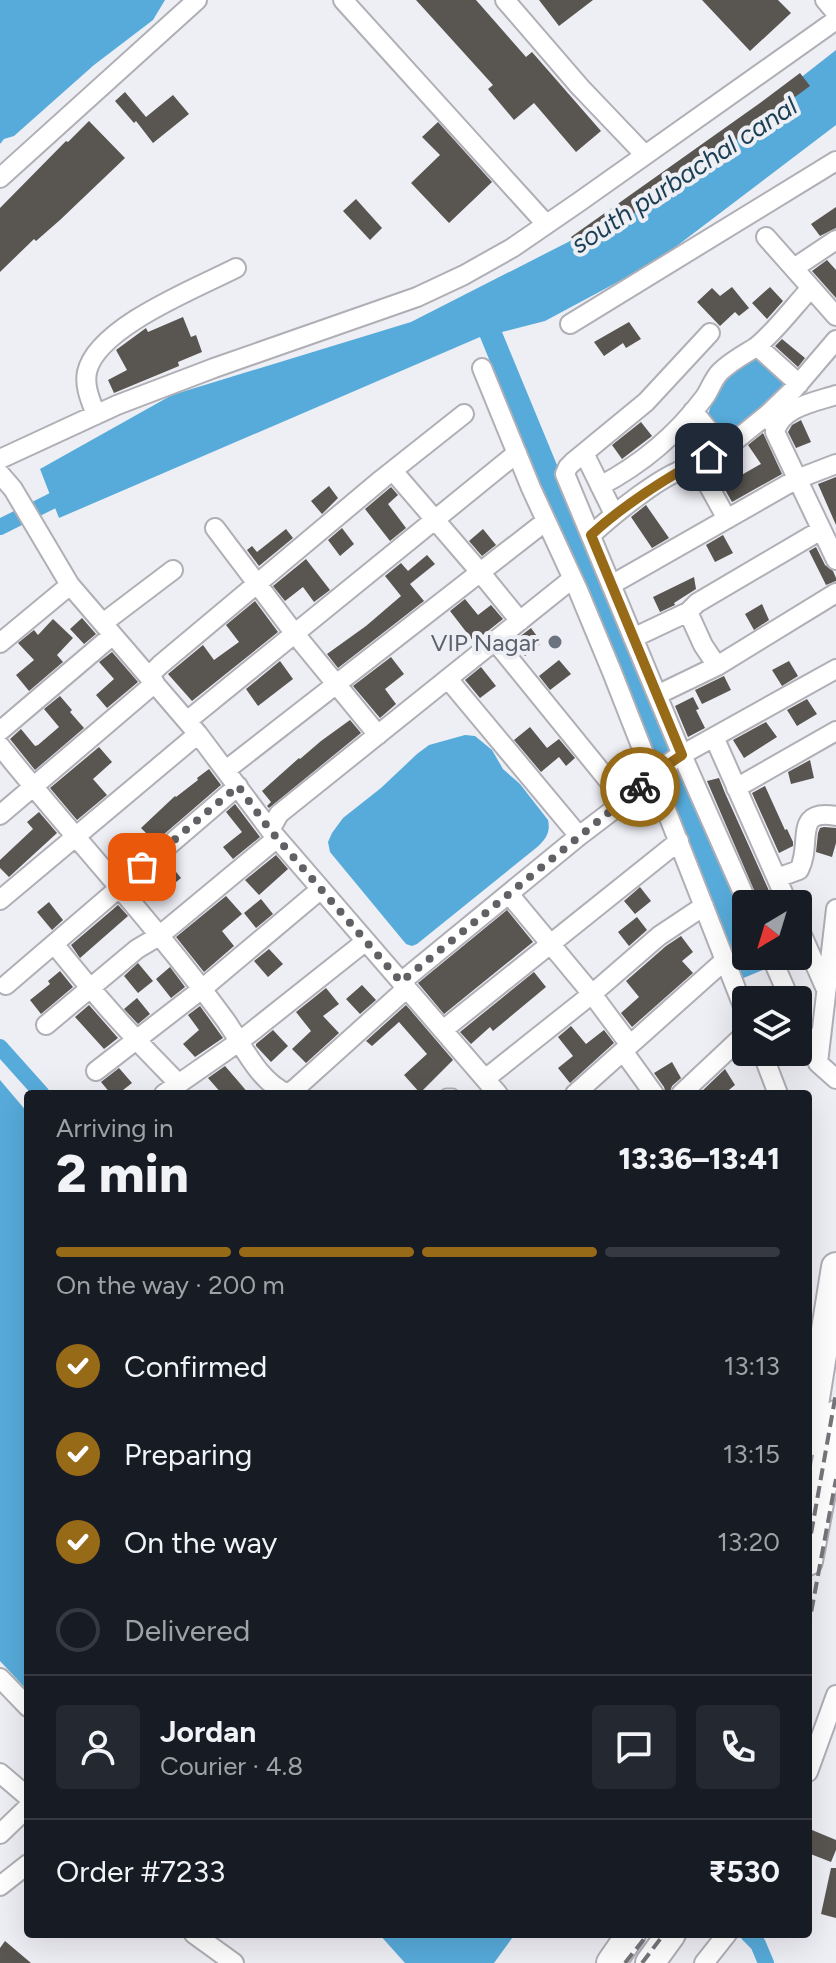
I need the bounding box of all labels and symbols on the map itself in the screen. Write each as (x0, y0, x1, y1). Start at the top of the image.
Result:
water label: south purbachal canal (565, 90, 803, 260)
pin (675, 423, 743, 491)
place label: VIP Nagar (431, 628, 539, 657)
marker: VIP Nagar (546, 633, 564, 651)
courier (600, 747, 680, 827)
pin (108, 833, 176, 901)
north arrow (732, 890, 812, 970)

